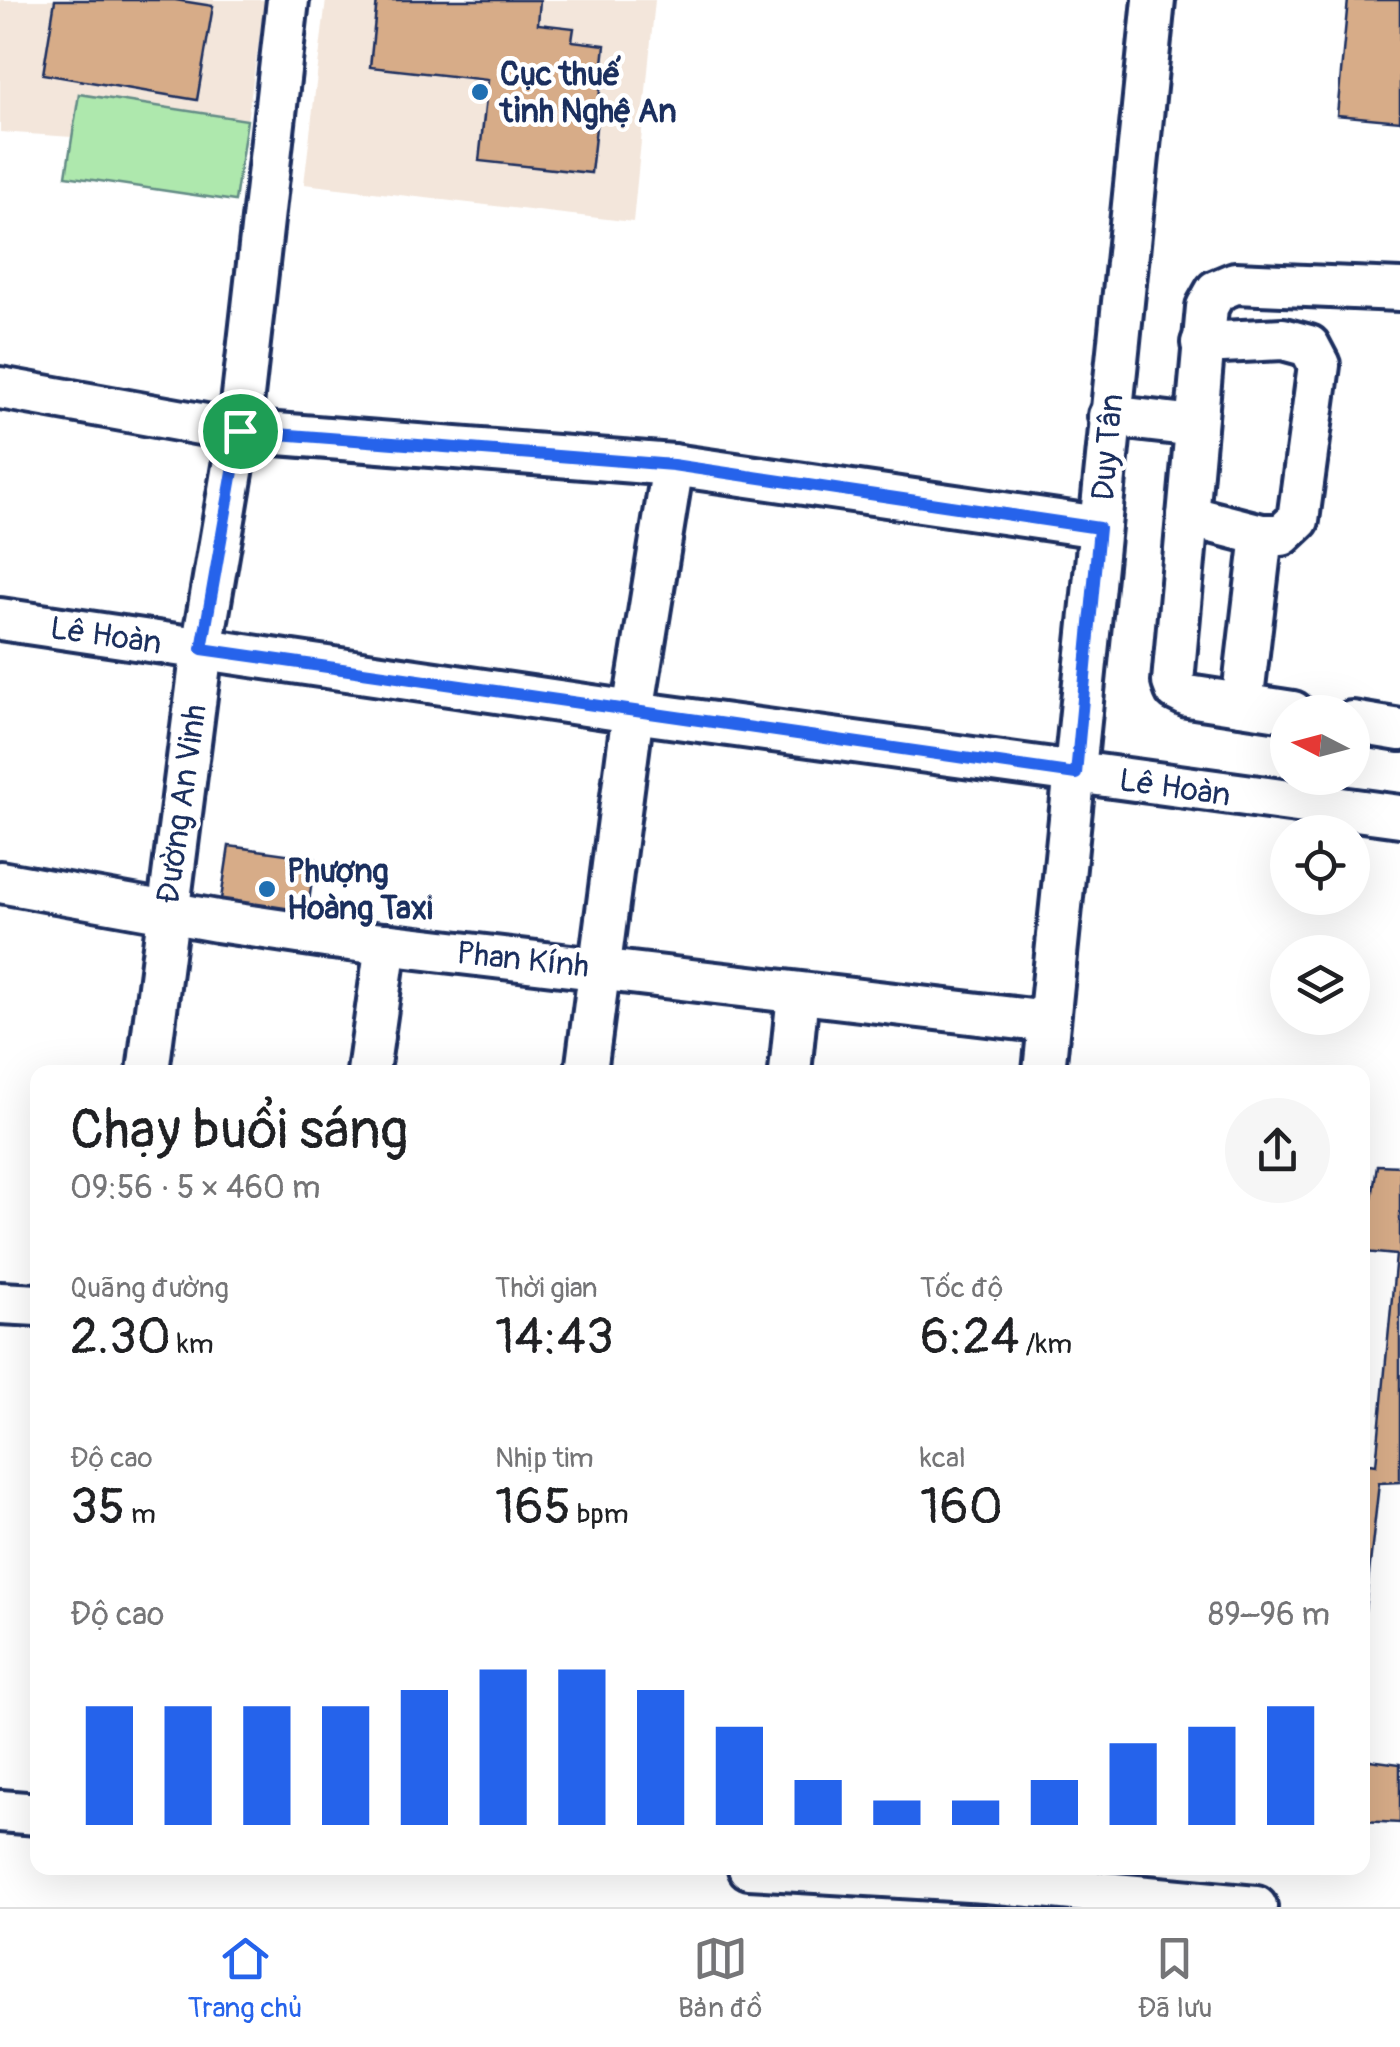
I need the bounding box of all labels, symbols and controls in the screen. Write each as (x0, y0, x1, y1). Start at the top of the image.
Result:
place label: Cục thuế tỉnh Nghệ An (498, 54, 677, 132)
marker: Cục thuế tỉnh Nghệ An (469, 81, 491, 103)
pin (198, 389, 283, 474)
street label: Duy Tân (1083, 392, 1133, 502)
icon: arrive (213, 404, 268, 459)
street label: Lê Hoàn (48, 608, 164, 664)
north arrow (1270, 695, 1370, 795)
map controls (1270, 695, 1370, 1035)
street label: Đường An Vinh (148, 702, 216, 906)
street label: Lê Hoàn (1117, 760, 1233, 816)
button: locate (1270, 815, 1370, 915)
place label: Phượng Hoàng Taxi (287, 852, 433, 929)
marker: Phượng Hoàng Taxi (256, 878, 278, 900)
street label: Phan Kính (455, 933, 591, 987)
button: layers (1270, 935, 1370, 1035)
text: Chạy buổi sáng (70, 1096, 408, 1165)
button: share (1225, 1098, 1330, 1203)
text: 09:56 · 5 × 460 m (70, 1168, 320, 1208)
text: Quãng đường (70, 1271, 229, 1306)
text: Thời gian (495, 1271, 598, 1306)
text: Tốc độ (920, 1271, 1003, 1306)
text: 2.30 (70, 1306, 171, 1369)
text: 14:43 (495, 1306, 614, 1369)
text: 6:24 (920, 1306, 1019, 1369)
text: km (171, 1327, 214, 1362)
text: /km (1019, 1327, 1072, 1362)
text: Độ cao (70, 1441, 152, 1476)
text: Nhịp tim (495, 1441, 594, 1476)
text: kcal (920, 1441, 966, 1476)
text: 35 (70, 1476, 125, 1539)
text: 165 (495, 1476, 571, 1539)
text: 160 (920, 1476, 1003, 1539)
text: m (125, 1497, 156, 1532)
text: bpm (571, 1497, 629, 1532)
text: Độ cao (70, 1595, 164, 1635)
text: 89–96 m (1208, 1595, 1330, 1635)
tab: Trang chủ (188, 1931, 302, 2026)
tab: Bản đồ (678, 1931, 762, 2026)
tab: Đã lưu (1138, 1931, 1212, 2026)

